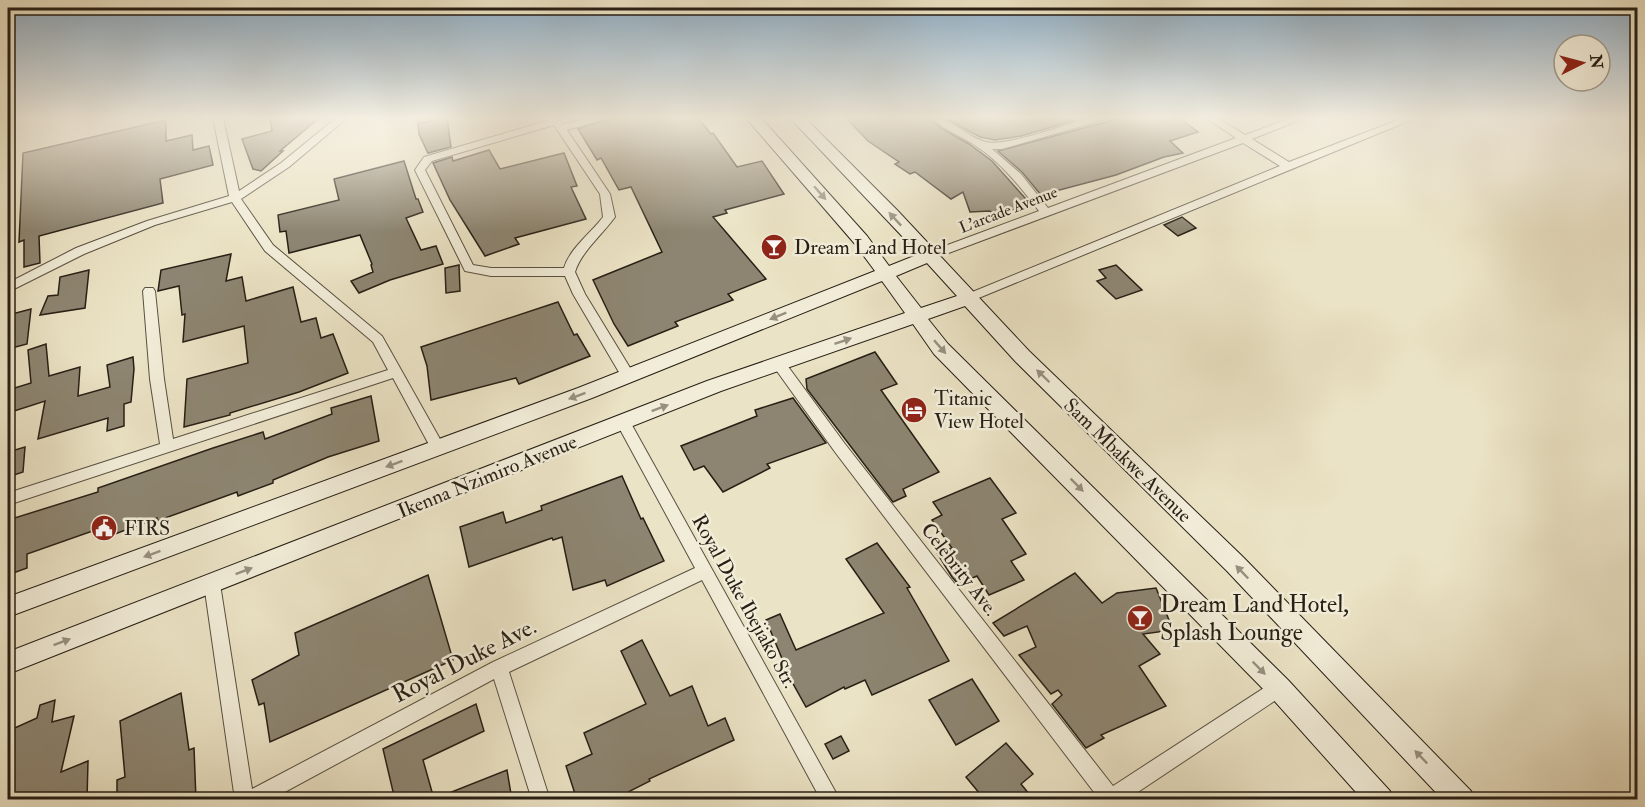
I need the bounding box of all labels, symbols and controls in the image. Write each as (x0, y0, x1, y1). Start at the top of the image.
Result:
north arrow (1552, 33, 1612, 93)
text: N (1585, 52, 1607, 70)
street label: L’arcade Avenue (956, 182, 1061, 238)
one-way arrow (813, 185, 826, 200)
one-way arrow (889, 212, 902, 227)
bar icon: Dream Land Hotel (759, 232, 789, 262)
place label: Dream Land Hotel (794, 235, 947, 260)
one-way arrow (769, 312, 787, 321)
one-way arrow (834, 336, 852, 346)
one-way arrow (933, 339, 947, 354)
one-way arrow (1037, 370, 1051, 384)
place label: Titanic View Hotel (934, 386, 1024, 434)
one-way arrow (568, 392, 586, 401)
street label: Sam Mbakwe Avenue (1058, 393, 1197, 528)
hotel icon: Titanic View Hotel (899, 395, 929, 425)
one-way arrow (651, 403, 669, 412)
street label: Ikenna Nzimiro Avenue (394, 429, 580, 524)
one-way arrow (385, 459, 403, 469)
one-way arrow (1069, 478, 1083, 492)
street label: Royal Duke Ibejiako Str. (686, 510, 803, 692)
public building icon: FIRS (89, 513, 119, 543)
place label: FIRS (124, 516, 170, 541)
street label: Celebrity Ave. (916, 518, 1004, 621)
one-way arrow (143, 549, 161, 559)
one-way arrow (1236, 565, 1250, 579)
one-way arrow (235, 566, 253, 576)
place label: Dream Land Hotel, Splash Lounge (1160, 589, 1349, 648)
bar icon: Dream Land Hotel, Splash Lounge (1125, 603, 1155, 633)
street label: Royal Duke Ave. (387, 611, 541, 710)
one-way arrow (53, 636, 71, 646)
one-way arrow (1251, 660, 1265, 674)
one-way arrow (1415, 751, 1429, 765)

